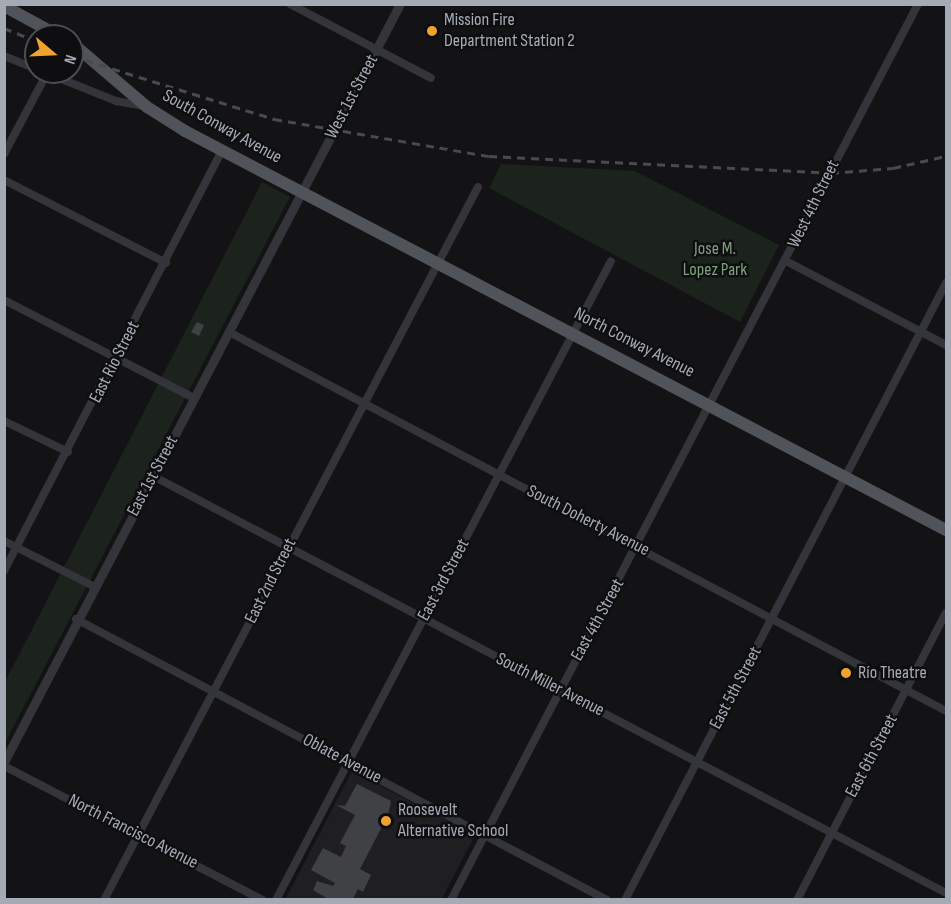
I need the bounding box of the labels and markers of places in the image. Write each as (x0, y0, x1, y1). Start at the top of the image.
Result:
place label: Mission Fire Department Station 2 (444, 10, 575, 52)
marker: Mission Fire Department Station 2 (425, 24, 439, 38)
place label: Río Theatre (858, 662, 927, 684)
marker: Río Theatre (839, 666, 853, 680)
place label: Roosevelt Alternative School (398, 800, 508, 842)
marker: Roosevelt Alternative School (379, 814, 393, 828)

